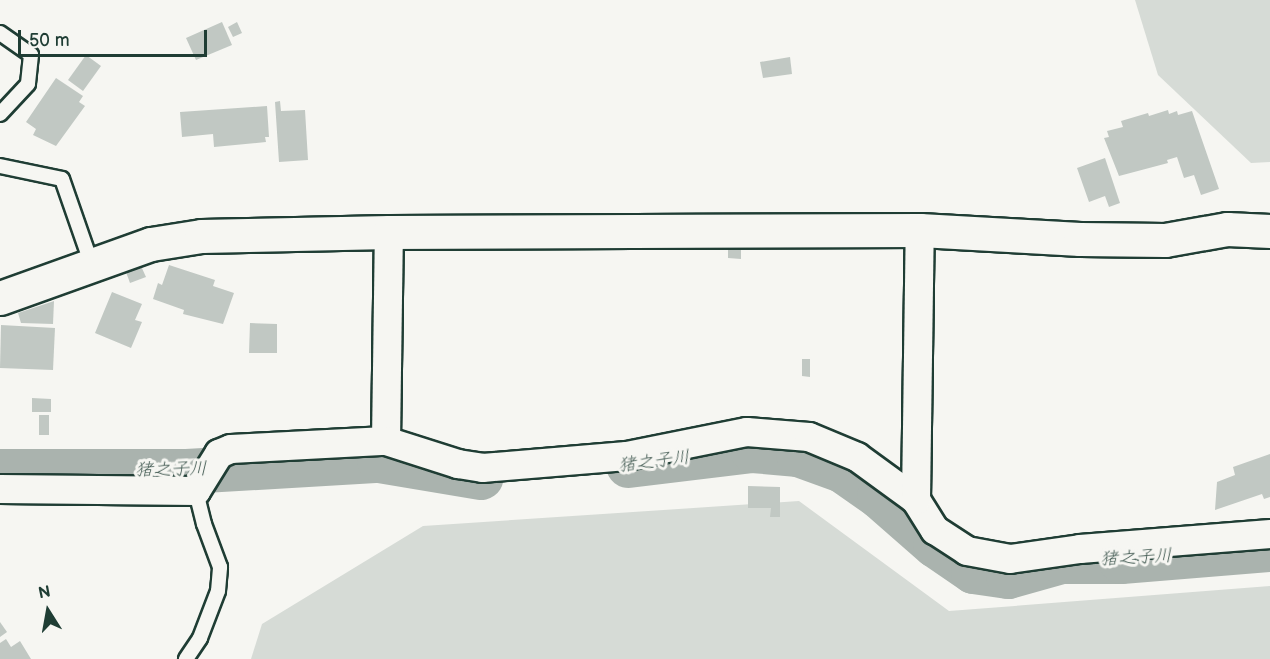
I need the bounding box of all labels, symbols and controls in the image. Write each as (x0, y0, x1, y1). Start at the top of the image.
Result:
scale bar (21, 18, 210, 56)
text: 50 m (29, 30, 70, 51)
water label: 猪之子川 (617, 447, 691, 477)
water label: 猪之子川 (135, 459, 207, 481)
water label: 猪之子川 (1099, 545, 1173, 571)
north arrow (18, 581, 78, 641)
text: N (37, 582, 52, 603)

